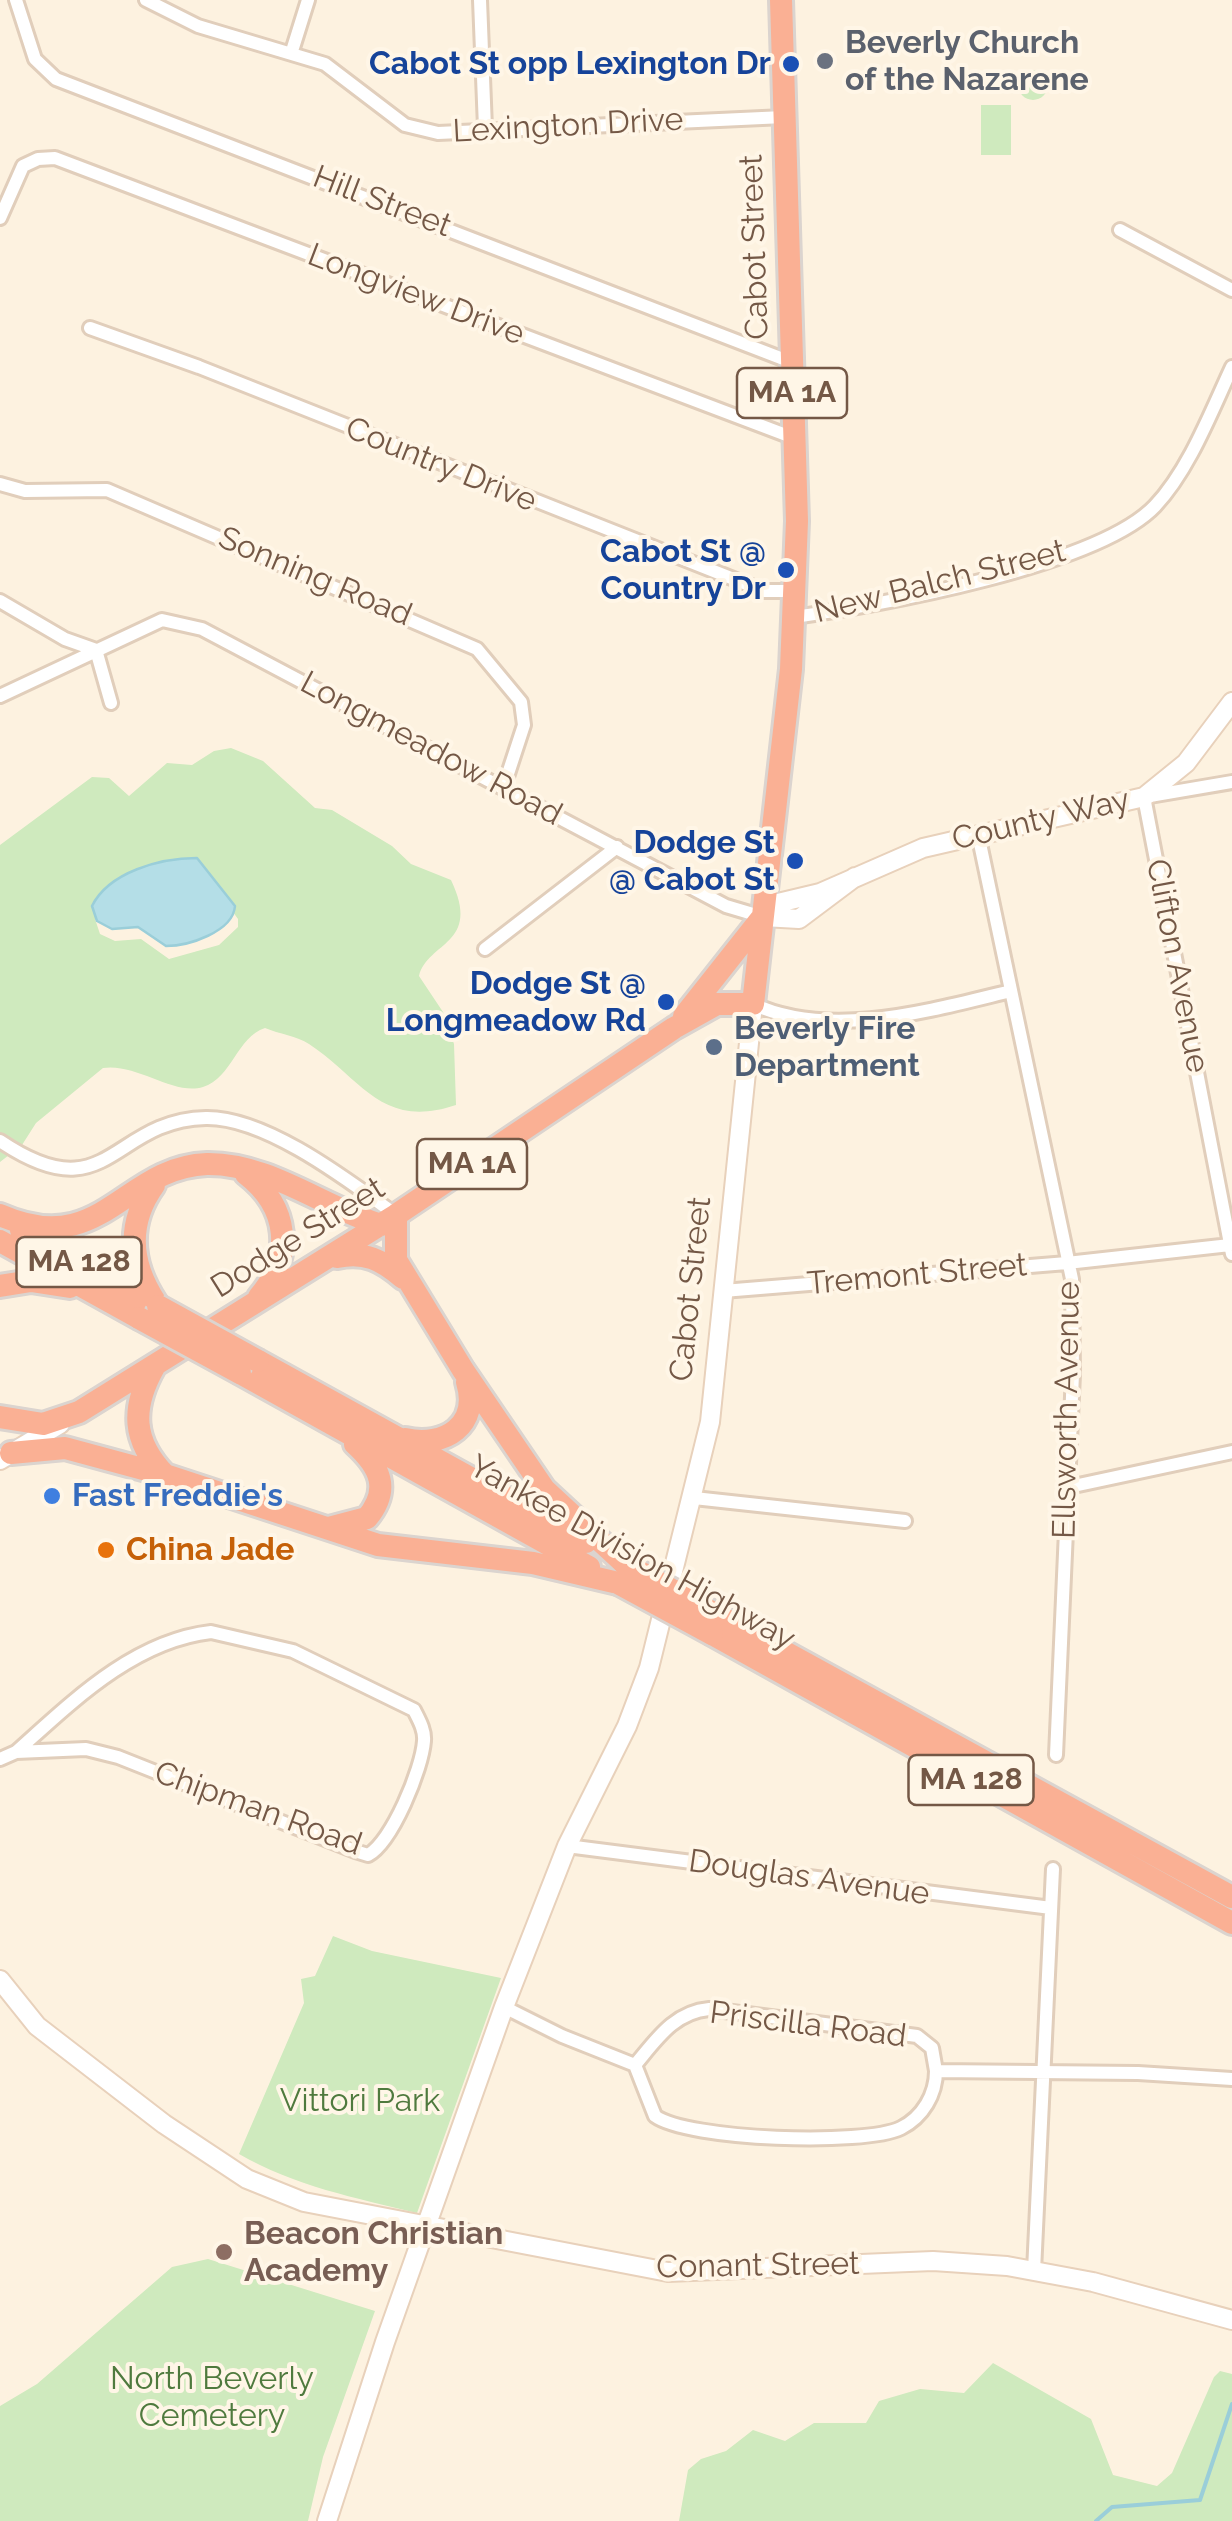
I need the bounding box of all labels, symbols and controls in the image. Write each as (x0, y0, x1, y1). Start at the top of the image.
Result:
place label: Beverly Church of the Nazarene (845, 24, 1089, 99)
place label: Cabot St opp Lexington Dr (369, 45, 771, 83)
marker: Beverly Church of the Nazarene (814, 50, 836, 72)
marker: Cabot St opp Lexington Dr (780, 53, 802, 75)
street label: Lexington Drive (452, 101, 684, 151)
street label: Cabot Street (733, 154, 777, 340)
street label: Hill Street (307, 158, 457, 246)
street label: Longview Drive (302, 236, 530, 354)
road number: MA 1A (737, 368, 847, 418)
street label: Country Drive (340, 409, 542, 521)
street label: Sonning Road (213, 519, 417, 635)
street label: New Balch Street (810, 532, 1070, 632)
place label: Cabot St @ Country Dr (600, 533, 766, 608)
marker: Cabot St @ Country Dr (775, 559, 797, 581)
street label: Longmeadow Road (294, 664, 568, 834)
street label: County Way (949, 781, 1133, 859)
place label: Dodge St @ Cabot St (609, 824, 775, 899)
marker: Dodge St @ Cabot St (784, 850, 806, 872)
street label: Clifton Avenue (1137, 856, 1217, 1076)
place label: Dodge St @ Longmeadow Rd (386, 965, 646, 1040)
marker: Dodge St @ Longmeadow Rd (655, 991, 677, 1013)
place label: Beverly Fire Department (734, 1010, 920, 1085)
marker: Beverly Fire Department (703, 1036, 725, 1058)
road number: MA 1A (417, 1139, 527, 1189)
street label: Dodge Street (204, 1169, 392, 1307)
street label: Cabot Street (662, 1195, 720, 1383)
road number: MA 128 (17, 1237, 142, 1287)
street label: Tremont Street (805, 1246, 1029, 1304)
street label: Ellsworth Avenue (1046, 1281, 1088, 1539)
street label: Yankee Division Highway (462, 1447, 802, 1659)
place label: Fast Freddie's (72, 1477, 283, 1515)
marker: Fast Freddie's (41, 1485, 63, 1507)
place label: China Jade (126, 1531, 294, 1569)
marker: China Jade (95, 1539, 117, 1561)
street label: Chipman Road (149, 1754, 367, 1864)
road number: MA 128 (908, 1755, 1034, 1805)
street label: Douglas Avenue (686, 1842, 932, 1914)
street label: Priscilla Road (707, 1994, 909, 2056)
park label: Vittori Park (280, 2082, 440, 2120)
place label: Beacon Christian Academy (244, 2215, 503, 2290)
marker: Beacon Christian Academy (213, 2241, 235, 2263)
street label: Conant Street (656, 2245, 860, 2287)
park label: North Beverly Cemetery (110, 2360, 314, 2435)

